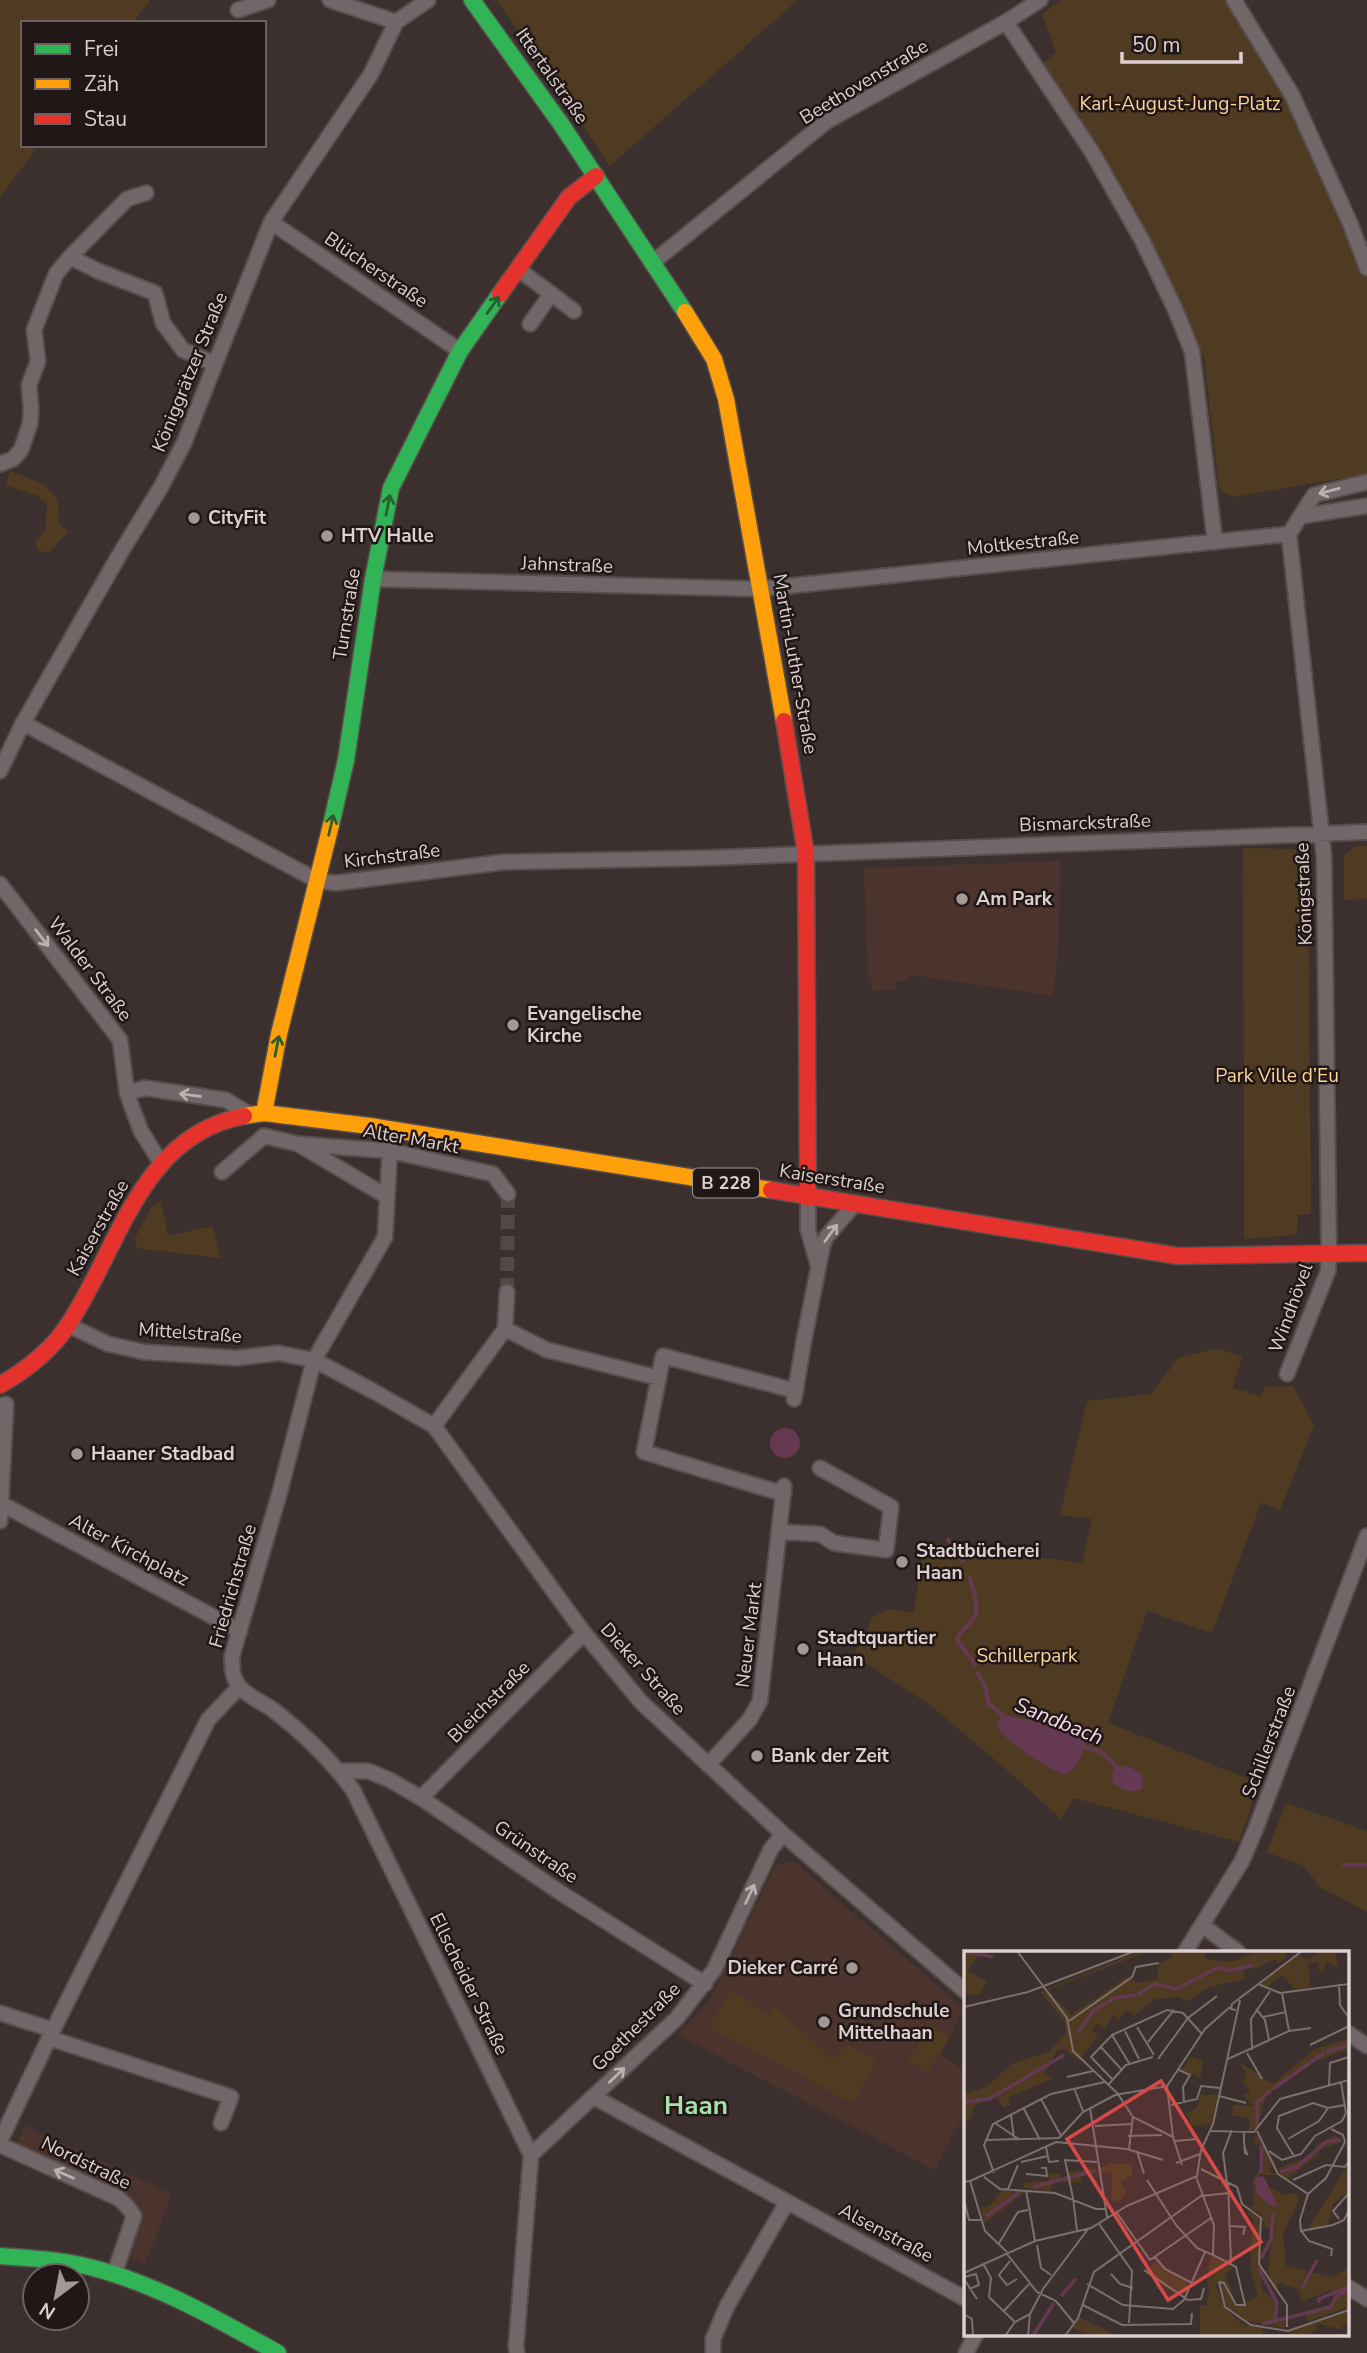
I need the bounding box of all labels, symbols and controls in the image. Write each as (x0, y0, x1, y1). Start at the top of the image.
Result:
legend (21, 21, 266, 147)
scale bar (1122, 21, 1241, 65)
street label: Ittertalstraße (509, 23, 595, 129)
text: 50 m (1132, 31, 1181, 59)
street label: Beethovenstraße (795, 33, 933, 131)
text: Frei (84, 35, 119, 63)
text: Zäh (84, 70, 119, 98)
park label: Karl-August-Jung-Platz (1079, 91, 1281, 117)
text: Stau (84, 105, 127, 133)
street label: Blücherstraße (319, 226, 433, 314)
street label: Königgrätzer Straße (146, 288, 234, 456)
one-way arrow (485, 296, 500, 315)
one-way arrow (1318, 485, 1341, 498)
one-way arrow (381, 494, 395, 517)
place label: CityFit (208, 505, 267, 531)
marker: CityFit (186, 510, 202, 526)
place label: HTV Halle (341, 523, 434, 549)
street label: Moltkestraße (966, 524, 1080, 562)
marker: HTV Halle (319, 528, 335, 544)
street label: Jahnstraße (520, 550, 613, 580)
street label: Turnstraße (327, 566, 367, 662)
street label: Martin-Luther-Straße (766, 572, 824, 756)
street label: Bismarckstraße (1019, 808, 1151, 838)
one-way arrow (325, 815, 338, 837)
street label: Kirchstraße (342, 837, 442, 875)
street label: Königstraße (1289, 842, 1319, 946)
place label: Am Park (976, 886, 1053, 912)
marker: Am Park (954, 891, 970, 907)
street label: Walder Straße (42, 911, 138, 1027)
one-way arrow (35, 928, 49, 947)
place label: Evangelische Kirche (527, 1001, 642, 1049)
marker: Evangelische Kirche (505, 1017, 521, 1033)
one-way arrow (270, 1035, 284, 1058)
park label: Park Ville d’Eu (1215, 1063, 1339, 1089)
one-way arrow (179, 1088, 202, 1101)
street label: Alter Markt (361, 1118, 461, 1160)
street label: Kaiserstraße (777, 1158, 887, 1200)
road number: B 228 (693, 1168, 759, 1198)
street label: Kaiserstraße (61, 1175, 135, 1281)
one-way arrow (824, 1224, 838, 1243)
street label: Windhövel (1263, 1259, 1319, 1357)
street label: Mittelstraße (137, 1316, 243, 1350)
place label: Haaner Stadbad (91, 1441, 235, 1467)
marker: Haaner Stadbad (69, 1446, 85, 1462)
street label: Alter Kirchplatz (64, 1507, 194, 1593)
street label: Friedrichstraße (203, 1521, 263, 1651)
place label: Stadtbücherei Haan (916, 1538, 1040, 1586)
marker: Stadtbücherei Haan (894, 1554, 910, 1570)
street label: Neuer Markt (730, 1581, 768, 1689)
street label: Dieker Straße (594, 1617, 692, 1721)
place label: Stadtquartier Haan (817, 1625, 936, 1673)
marker: Stadtquartier Haan (795, 1641, 811, 1657)
park label: Schillerpark (976, 1643, 1078, 1669)
street label: Bleichstraße (442, 1655, 536, 1749)
street label: Schillerstraße (1236, 1682, 1302, 1802)
water label: Sandbach (1011, 1691, 1107, 1751)
place label: Bank der Zeit (771, 1743, 890, 1769)
marker: Bank der Zeit (749, 1748, 765, 1764)
street label: Grünstraße (489, 1814, 583, 1890)
one-way arrow (744, 1884, 757, 1905)
street label: Ellscheider Straße (423, 1909, 515, 2059)
inset map (964, 1951, 1350, 2336)
place label: Dieker Carré (728, 1955, 838, 1981)
marker: Dieker Carré (844, 1960, 860, 1976)
street label: Goethestraße (586, 1977, 686, 2077)
place label: Grundschule Mittelhaan (838, 1998, 950, 2046)
marker: Grundschule Mittelhaan (816, 2014, 832, 2030)
one-way arrow (608, 2066, 625, 2083)
district label: Haan (664, 2088, 728, 2123)
street label: Nordstraße (37, 2130, 135, 2196)
one-way arrow (54, 2167, 76, 2180)
street label: Alsenstraße (834, 2197, 938, 2269)
north arrow (21, 2262, 91, 2332)
text: N (35, 2296, 60, 2325)

